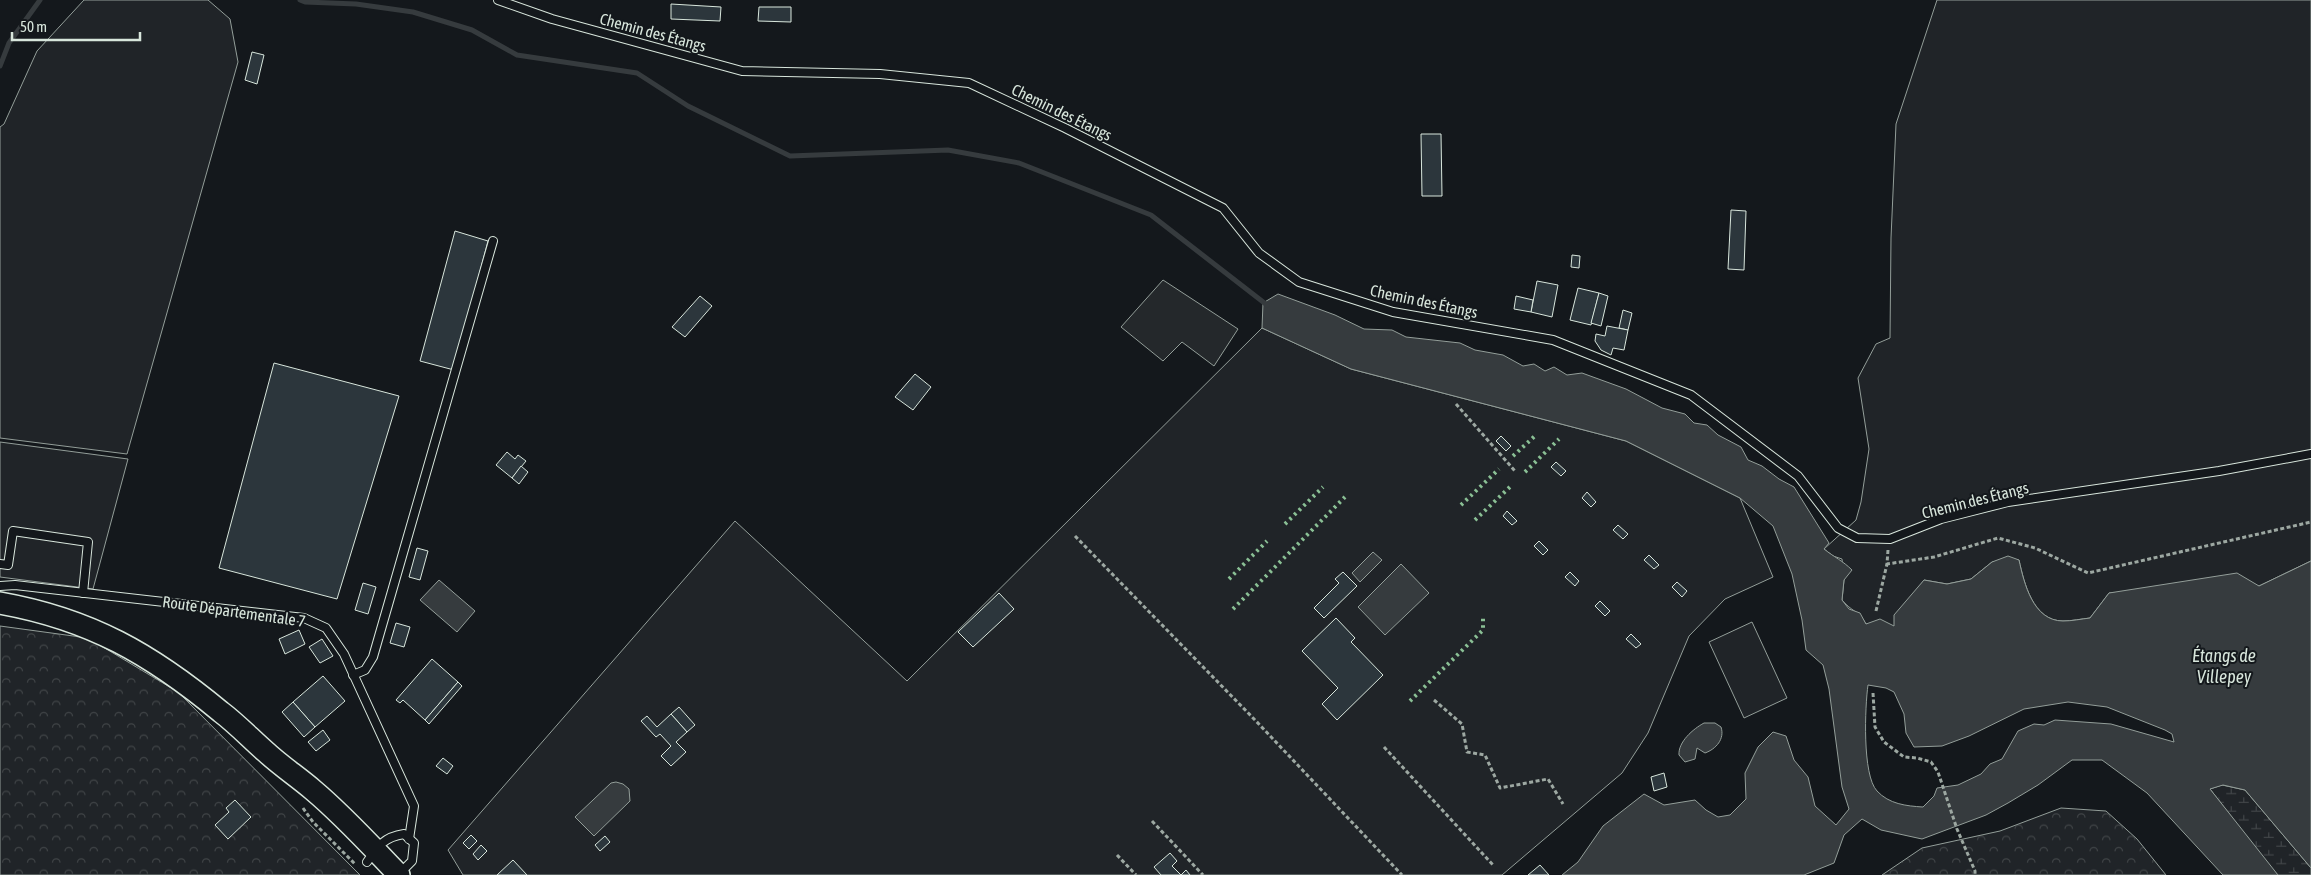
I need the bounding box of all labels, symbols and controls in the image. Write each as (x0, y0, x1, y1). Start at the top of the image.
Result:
street label: Chemin des Étangs (598, 9, 708, 56)
scale bar (12, 10, 140, 42)
text: 50 m (20, 18, 47, 35)
street label: Chemin des Étangs (1009, 80, 1115, 145)
street label: Chemin des Étangs (1369, 281, 1480, 322)
street label: Chemin des Étangs (1920, 478, 2031, 523)
street label: Route Départementale 7 (161, 592, 307, 631)
water label: Étangs de Villepey (2192, 645, 2256, 687)

